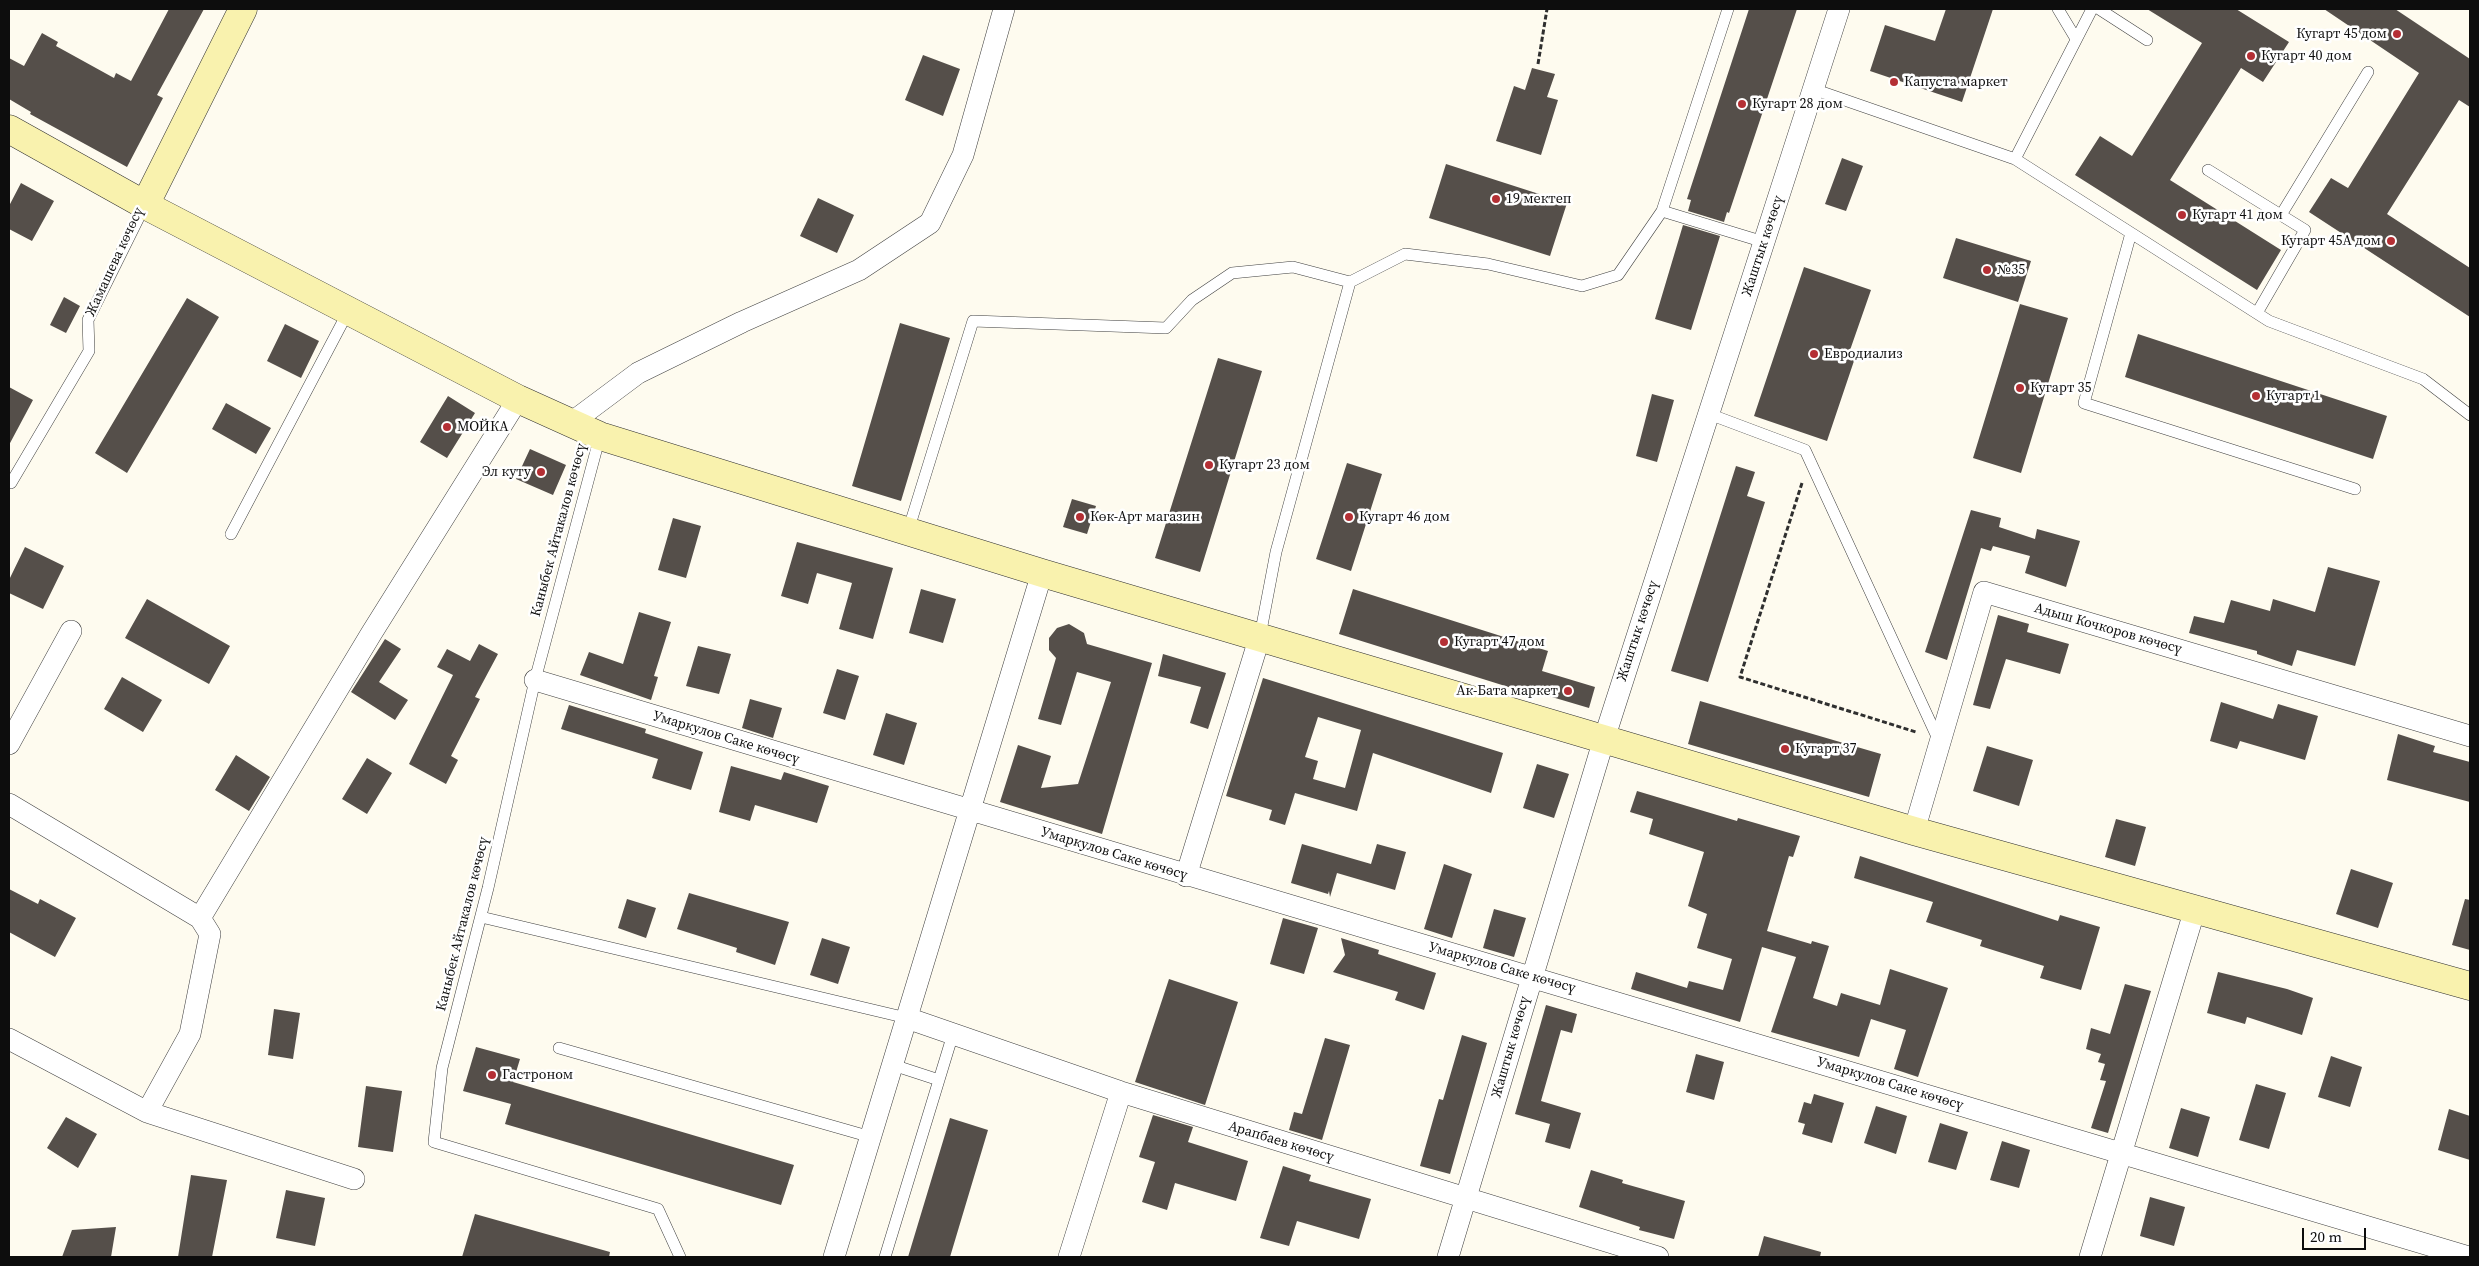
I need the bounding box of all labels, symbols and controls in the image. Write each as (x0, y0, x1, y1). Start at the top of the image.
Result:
place label: Кугарт 45 дом (2296, 26, 2387, 42)
marker: Кугарт 45 дом (2391, 28, 2403, 40)
place label: Кугарт 40 дом (2261, 48, 2352, 64)
marker: Кугарт 40 дом (2245, 50, 2257, 62)
place label: Капуста маркет (1904, 74, 2008, 90)
marker: Капуста маркет (1888, 76, 1900, 88)
place label: Кугарт 28 дом (1752, 96, 1843, 112)
marker: Кугарт 28 дом (1736, 98, 1748, 110)
place label: 19 мектеп (1506, 191, 1572, 207)
marker: 19 мектеп (1490, 193, 1502, 205)
street label: Жаштык көчөсү (1739, 193, 1787, 299)
street label: Жамашева көчөсү (82, 205, 148, 319)
place label: Кугарт 41 дом (2192, 207, 2283, 223)
marker: Кугарт 41 дом (2176, 209, 2188, 221)
place label: Кугарт 45А дом (2281, 233, 2381, 249)
marker: Кугарт 45А дом (2385, 235, 2397, 247)
place label: №35 (1997, 262, 2025, 278)
marker: №35 (1981, 264, 1993, 276)
place label: Евродиализ (1824, 346, 1902, 362)
marker: Евродиализ (1808, 348, 1820, 360)
place label: Кугарт 35 (2030, 380, 2092, 396)
marker: Кугарт 35 (2014, 382, 2026, 394)
place label: Кугарт 1 (2266, 388, 2321, 404)
marker: Кугарт 1 (2250, 390, 2262, 402)
place label: МОЙКА (457, 419, 508, 435)
marker: МОЙКА (441, 421, 453, 433)
street label: Каныбек Айтакалов көчөсү (528, 441, 590, 619)
place label: Кугарт 23 дом (1219, 457, 1310, 473)
marker: Кугарт 23 дом (1203, 459, 1215, 471)
place label: Эл куту (482, 464, 531, 480)
marker: Эл куту (535, 466, 547, 478)
place label: Көк-Арт магазин (1090, 509, 1200, 525)
place label: Кугарт 46 дом (1359, 509, 1450, 525)
marker: Көк-Арт магазин (1074, 511, 1086, 523)
marker: Кугарт 46 дом (1343, 511, 1355, 523)
street label: Жаштык көчөсү (1614, 578, 1662, 684)
street label: Адыш Кочкоров көчөсү (2032, 600, 2184, 658)
place label: Кугарт 47 дом (1454, 634, 1545, 650)
marker: Кугарт 47 дом (1438, 636, 1450, 648)
place label: Ак-Бата маркет (1456, 683, 1558, 699)
marker: Ак-Бата маркет (1562, 685, 1574, 697)
street label: Умаркулов Саке көчөсү (651, 708, 801, 768)
place label: Кугарт 37 (1795, 741, 1857, 757)
marker: Кугарт 37 (1779, 743, 1791, 755)
street label: Умаркулов Саке көчөсү (1039, 824, 1189, 884)
street label: Каныбек Айтакалов көчөсү (433, 835, 493, 1013)
street label: Умаркулов Саке көчөсү (1426, 939, 1578, 997)
street label: Жаштык көчөсү (1488, 994, 1534, 1100)
street label: Умаркулов Саке көчөсү (1815, 1054, 1965, 1114)
place label: Гастроном (502, 1067, 573, 1083)
marker: Гастроном (486, 1069, 498, 1081)
street label: Арапбаев көчөсү (1226, 1118, 1336, 1166)
scale bar (2304, 1218, 2368, 1250)
text: 20 m (2310, 1226, 2342, 1247)

